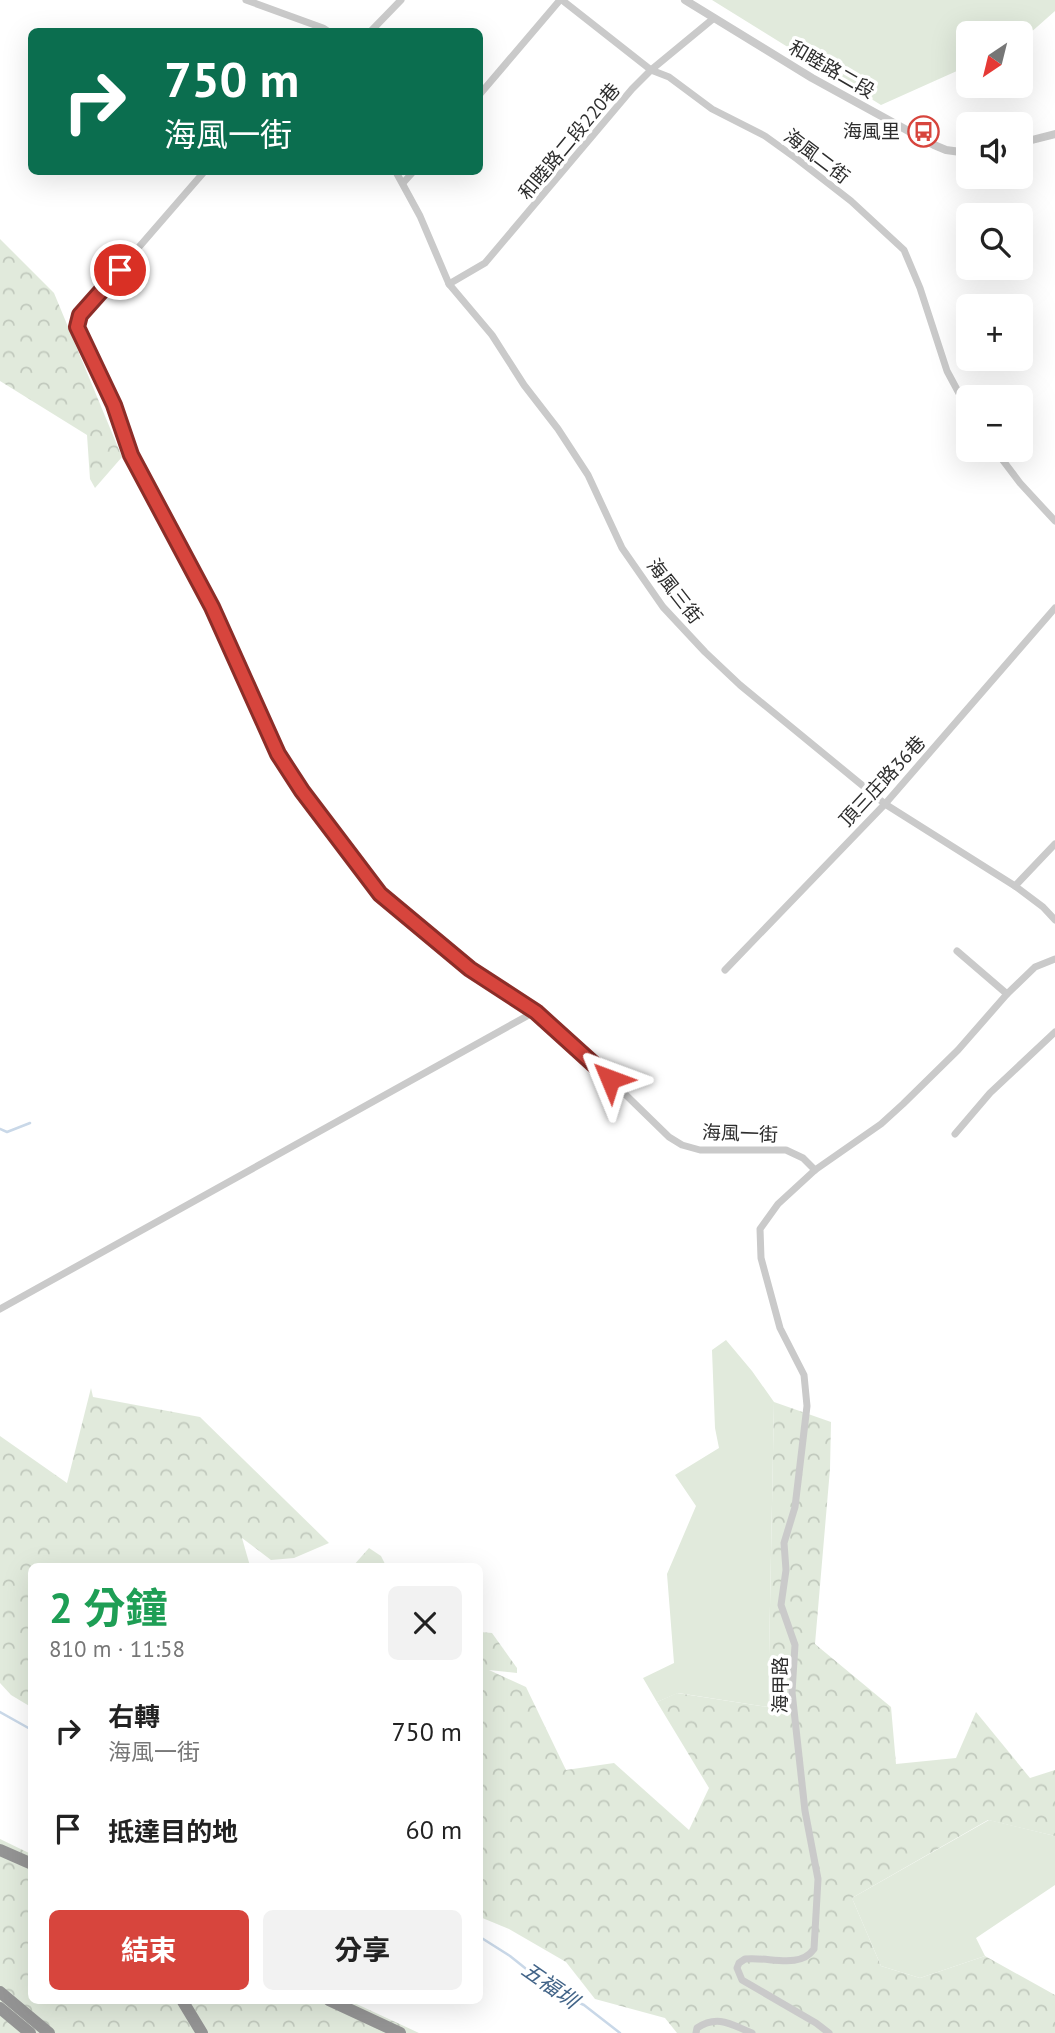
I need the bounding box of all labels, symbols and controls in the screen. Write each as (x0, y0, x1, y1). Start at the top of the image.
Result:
north arrow (956, 21, 1032, 98)
map controls (956, 21, 1033, 462)
street label: 和睦路二段 (785, 35, 879, 103)
text: 750 m (164, 47, 299, 111)
icon: right (49, 56, 140, 147)
street label: 和睦路二段220巷 (513, 78, 625, 204)
button: sound (956, 112, 1033, 189)
text: 海風一街 (164, 113, 292, 155)
bus stop icon: 海風里 (906, 114, 940, 148)
place label: 海風里 (843, 119, 900, 143)
street label: 海風二街 (779, 124, 855, 188)
button: search (956, 203, 1033, 280)
pin (90, 240, 150, 300)
icon: arrive (101, 251, 139, 289)
button: + (956, 294, 1033, 371)
button: − (956, 385, 1033, 462)
street label: 海風三街 (642, 554, 708, 628)
street label: 頂三庄路36巷 (834, 731, 930, 831)
position arrow (573, 1042, 647, 1116)
street label: 海風一街 (702, 1120, 778, 1146)
text: 2 分鐘 (49, 1580, 167, 1635)
button: close (388, 1586, 462, 1660)
text: 810 m · 11:58 (49, 1634, 185, 1663)
street label: 海甲路 (768, 1656, 792, 1714)
text: 右轉 (108, 1700, 160, 1733)
icon: right (49, 1712, 87, 1750)
text: 750 m (391, 1715, 462, 1748)
text: 海風一街 (108, 1737, 200, 1766)
icon: arrive (49, 1810, 87, 1848)
text: 60 m (406, 1813, 462, 1846)
text: 抵達目的地 (108, 1815, 238, 1848)
button: 結束 (49, 1910, 249, 1990)
button: 分享 (263, 1910, 462, 1990)
water label: 五福圳 (516, 1956, 586, 2016)

